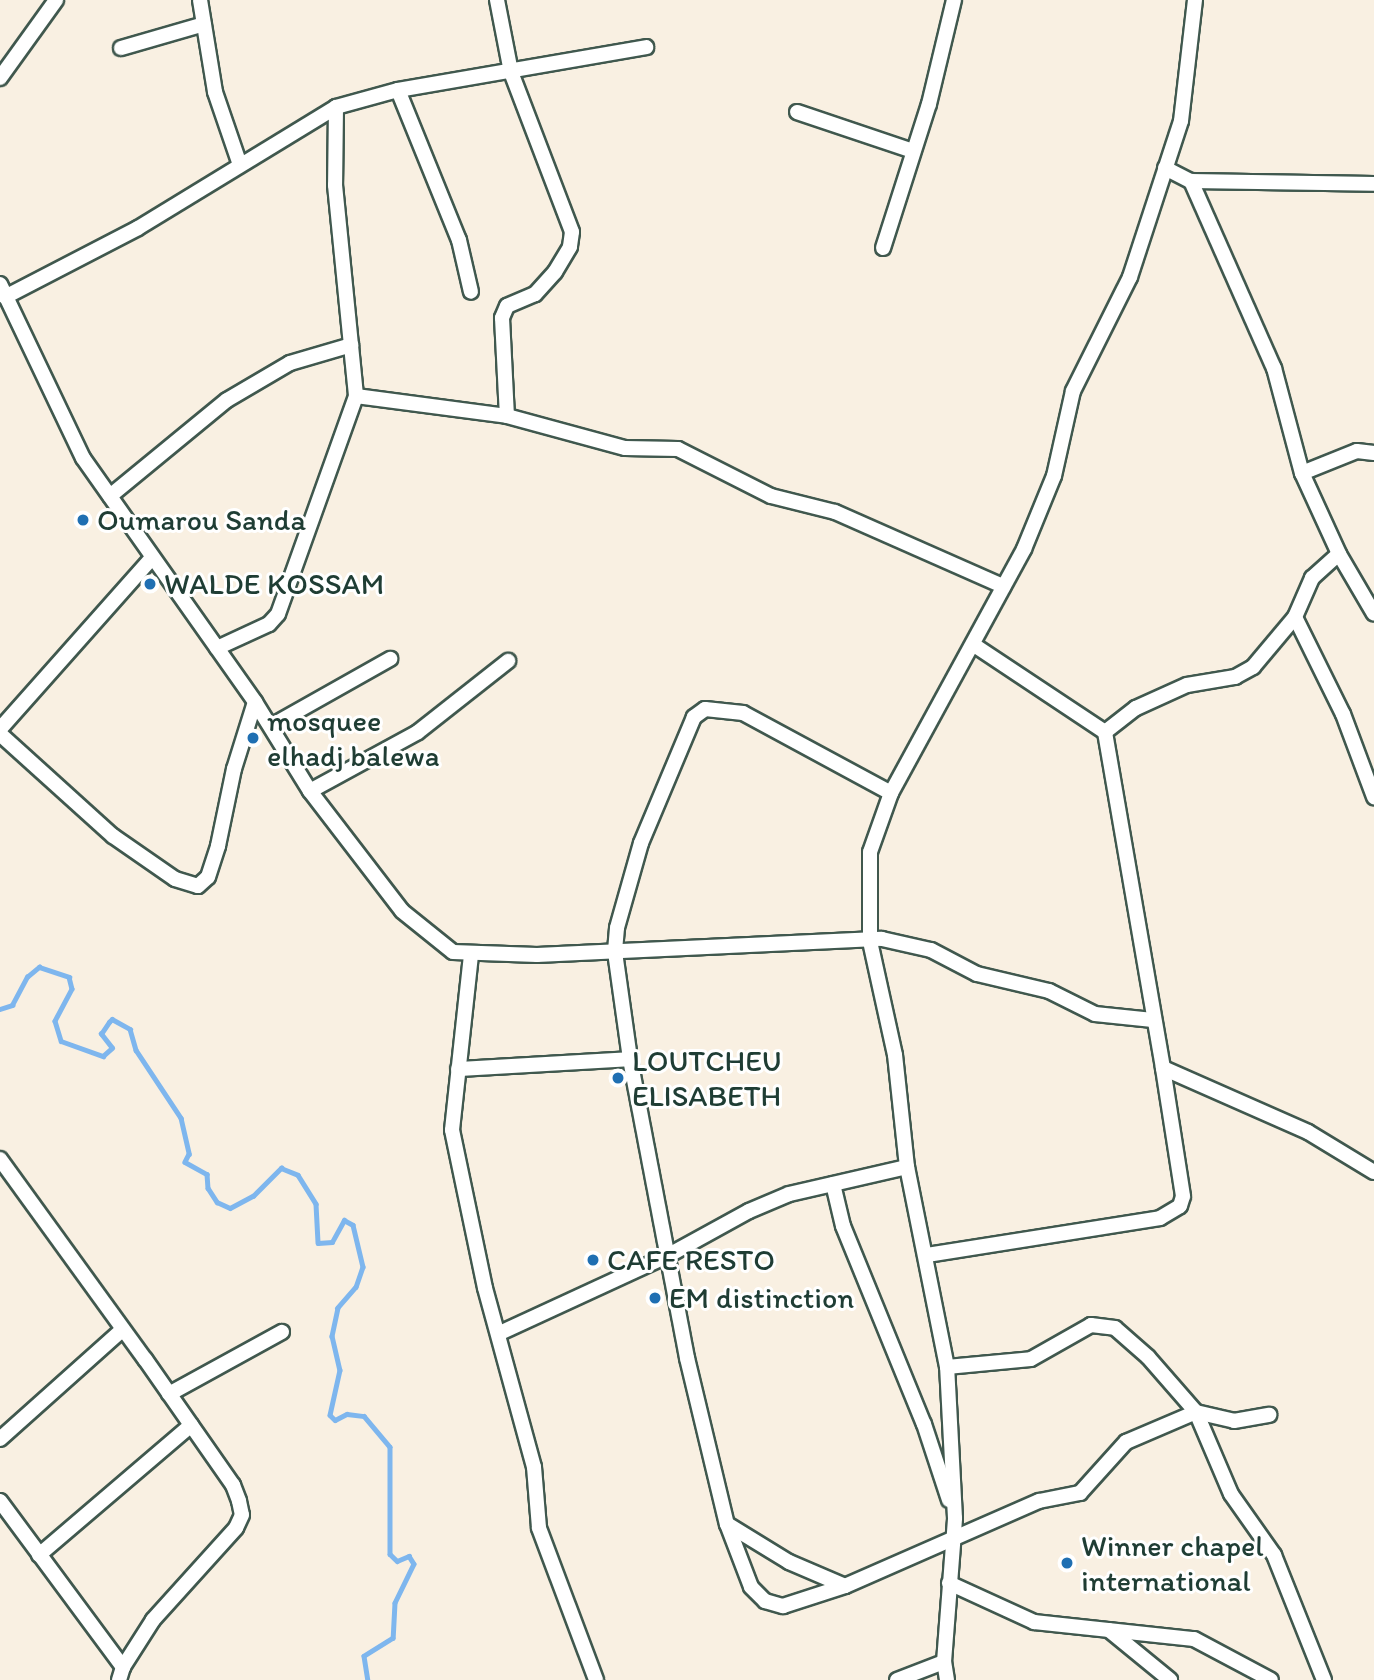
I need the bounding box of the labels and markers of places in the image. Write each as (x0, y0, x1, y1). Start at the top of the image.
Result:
place label: Oumarou Sanda (97, 502, 305, 538)
marker: Oumarou Sanda (75, 512, 91, 528)
place label: WALDE KOSSAM (164, 566, 384, 602)
marker: WALDE KOSSAM (142, 576, 158, 592)
place label: mosquee elhadj balewa (267, 703, 440, 774)
marker: mosquee elhadj balewa (245, 730, 261, 746)
place label: LOUTCHEU ELISABETH (632, 1043, 782, 1114)
marker: LOUTCHEU ELISABETH (610, 1070, 626, 1086)
place label: CAFE RESTO (607, 1242, 775, 1278)
marker: CAFE RESTO (585, 1252, 601, 1268)
place label: EM distinction (669, 1280, 854, 1316)
marker: EM distinction (647, 1290, 663, 1306)
place label: Winner chapel international (1081, 1528, 1264, 1598)
marker: Winner chapel international (1059, 1555, 1075, 1571)

